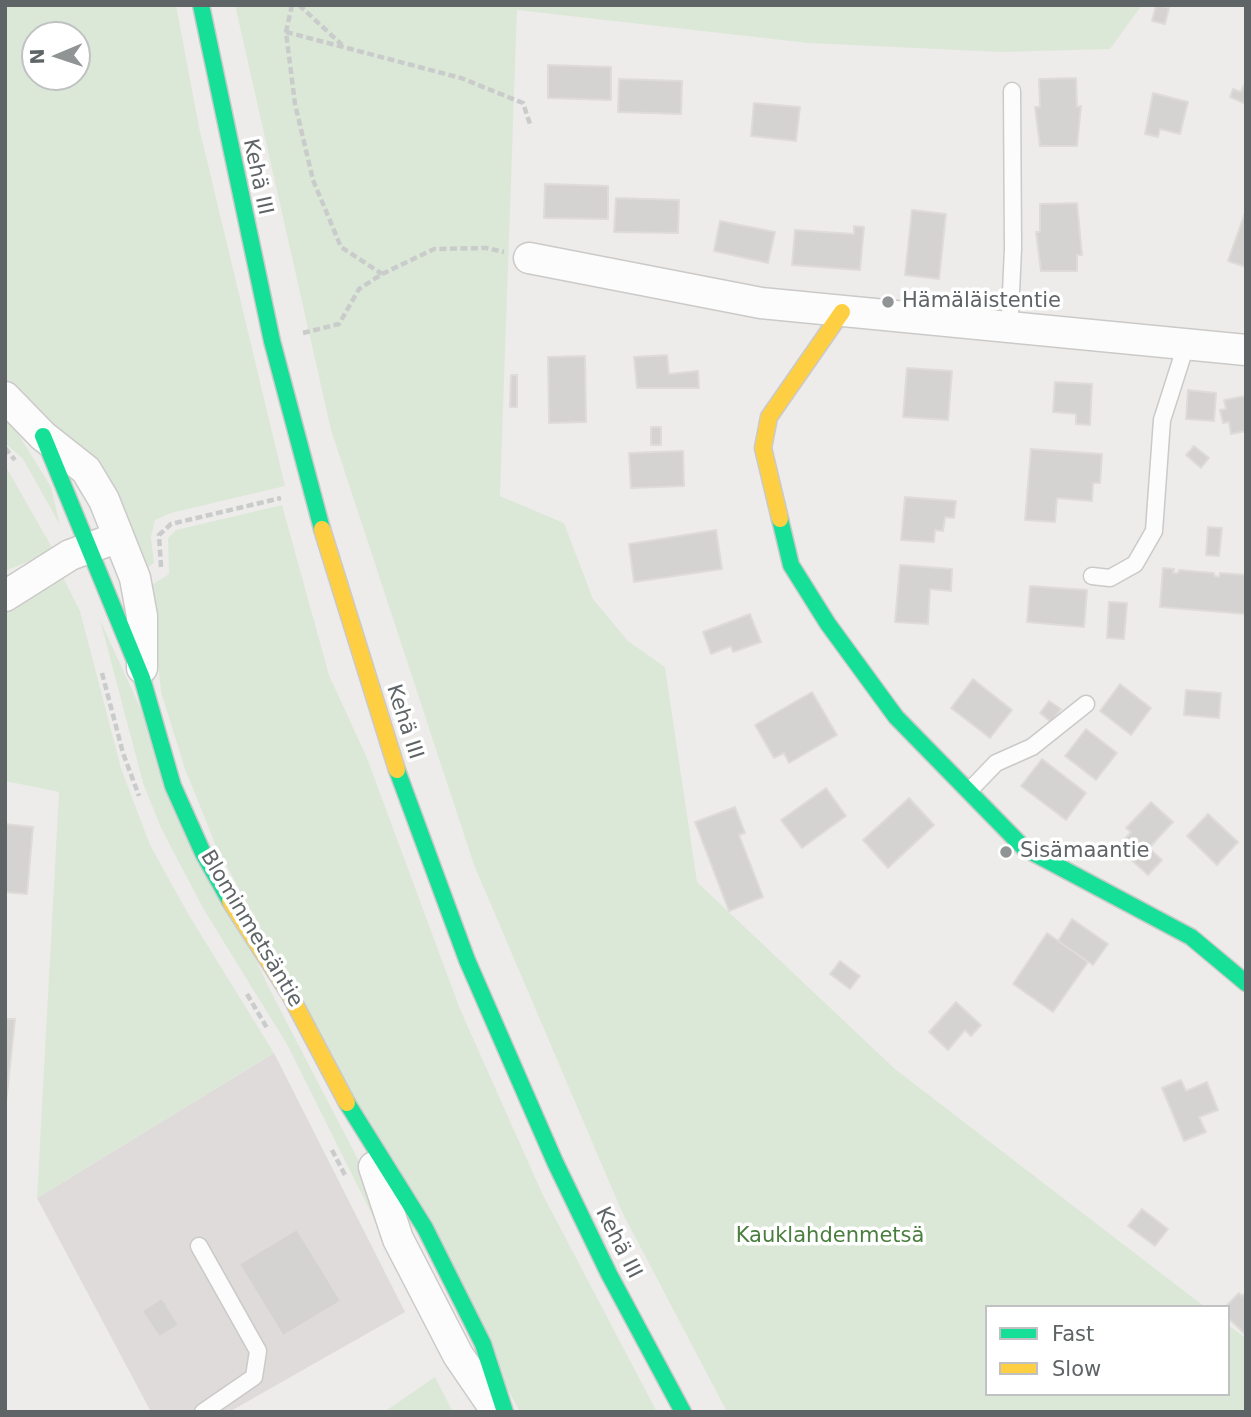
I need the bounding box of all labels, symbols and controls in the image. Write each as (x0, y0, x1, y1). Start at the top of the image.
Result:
north arrow (21, 21, 91, 91)
text: N (26, 48, 48, 65)
street label: Kehä III (237, 137, 277, 217)
place label: Hämäläistentie (902, 289, 1061, 315)
marker: Hämäläistentie (880, 294, 896, 310)
street label: Kehä III (380, 681, 428, 763)
place label: Sisämaantie (1020, 839, 1149, 865)
marker: Sisämaantie (998, 844, 1014, 860)
street label: Blominmetsäntie (194, 846, 308, 1012)
street label: Kehä III (589, 1203, 647, 1283)
park label: Kauklahdenmetsä (736, 1224, 924, 1250)
legend (985, 1305, 1230, 1396)
text: Fast (1052, 1322, 1094, 1346)
text: Slow (1052, 1357, 1101, 1381)

